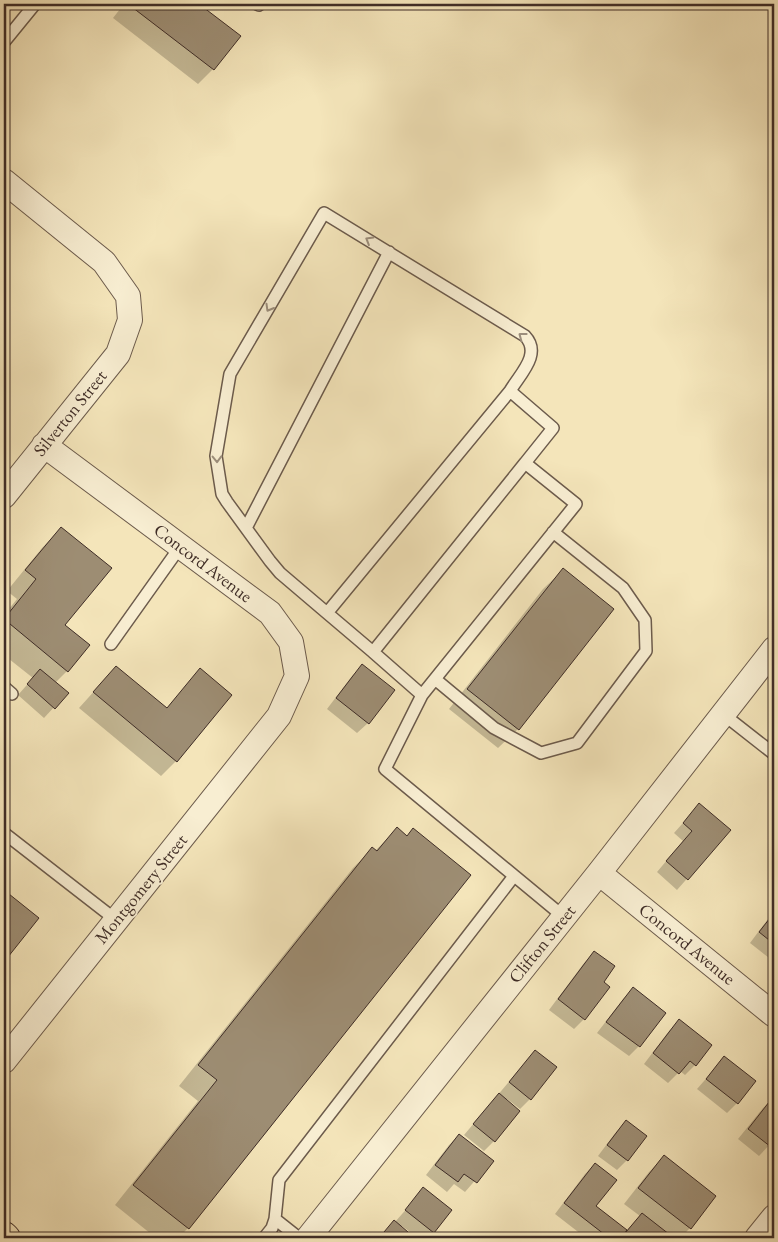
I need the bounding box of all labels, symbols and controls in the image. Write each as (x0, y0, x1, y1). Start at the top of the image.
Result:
one-way arrow (366, 237, 375, 247)
one-way arrow (265, 303, 275, 312)
one-way arrow (519, 333, 528, 341)
street label: Silverton Street (28, 364, 112, 461)
one-way arrow (212, 455, 223, 463)
street label: Concord Avenue (149, 518, 257, 607)
street label: Montgomery Street (89, 829, 192, 948)
street label: Concord Avenue (634, 898, 740, 990)
street label: Clifton Street (503, 899, 580, 988)

